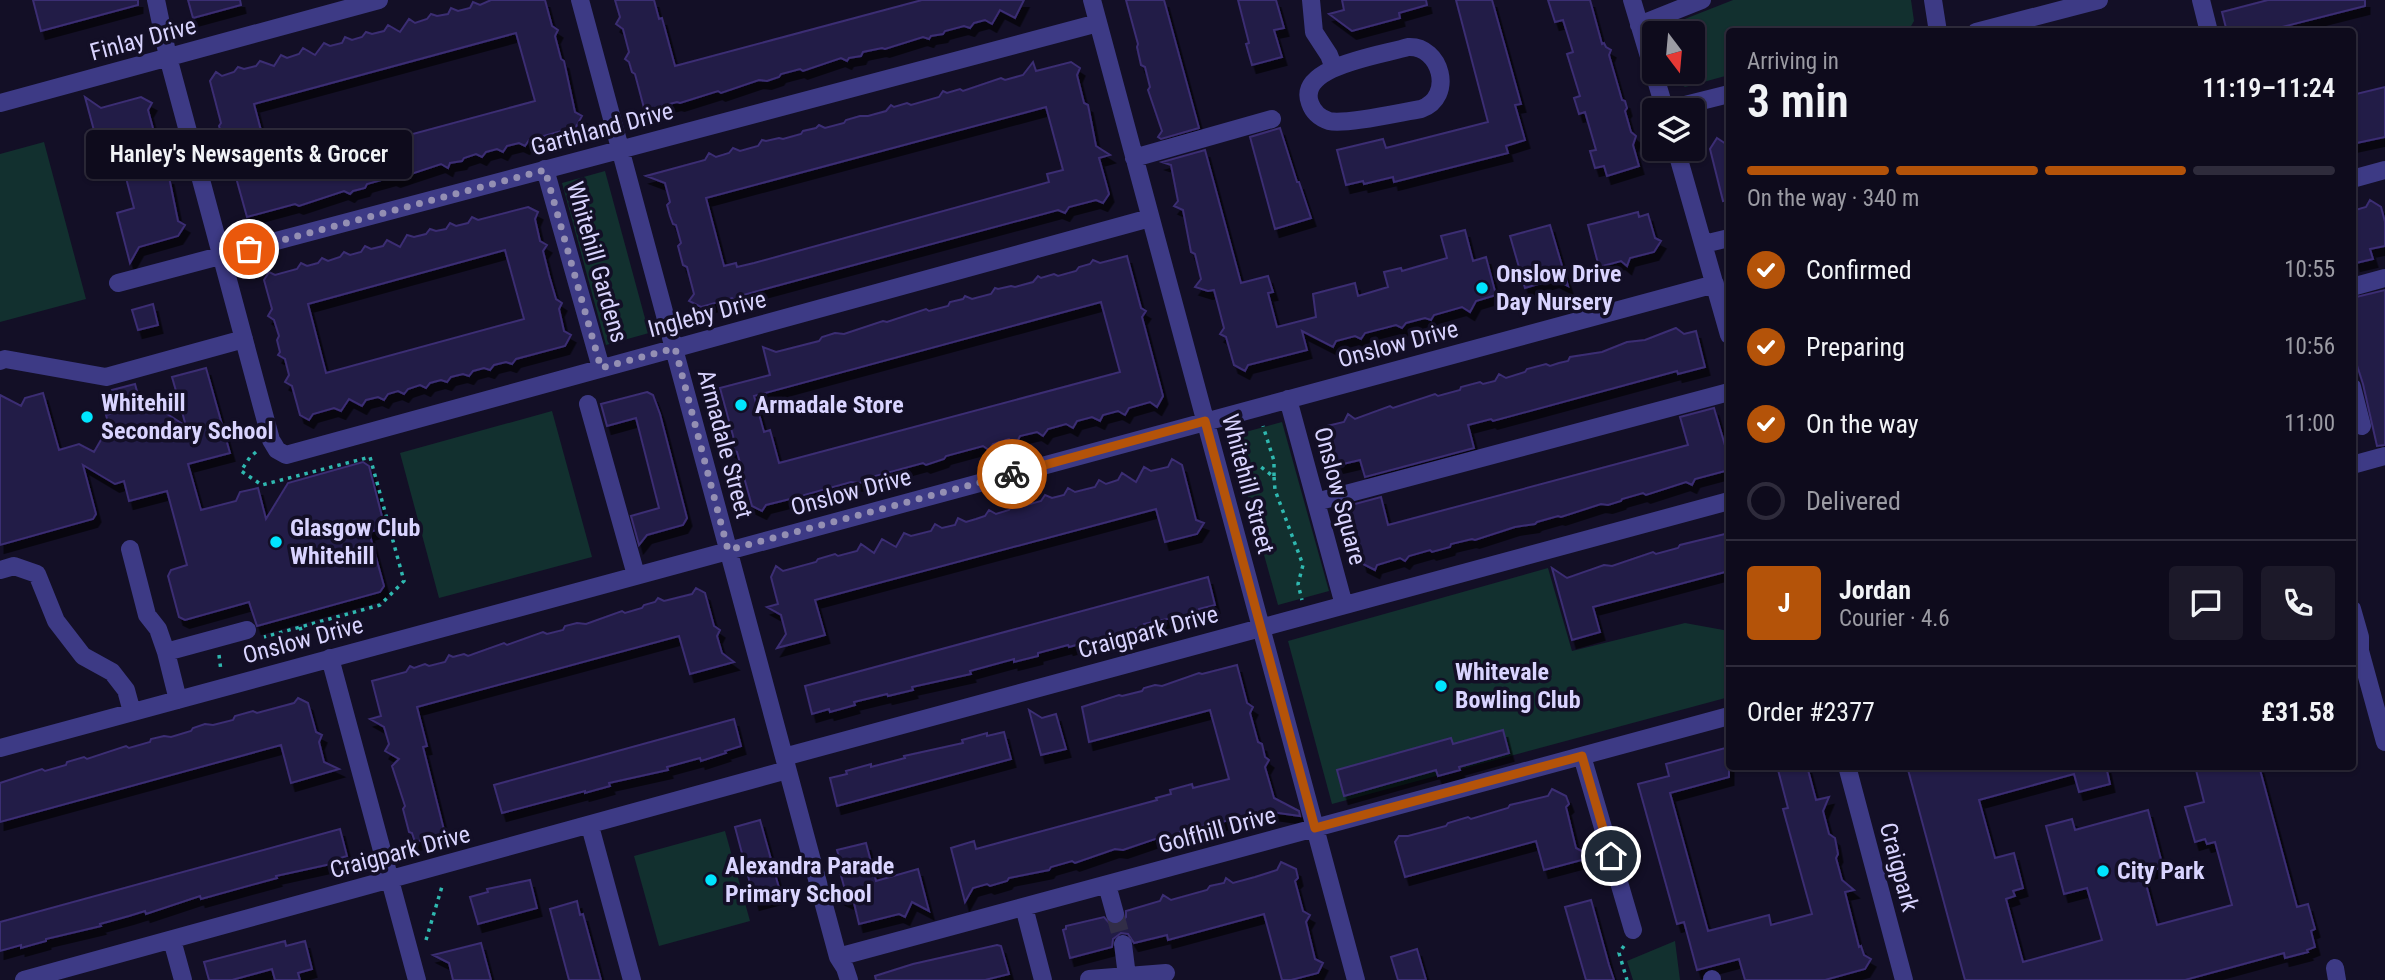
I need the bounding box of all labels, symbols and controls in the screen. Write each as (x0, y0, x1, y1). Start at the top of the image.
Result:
street label: Finlay Drive (87, 11, 199, 67)
north arrow (1642, 21, 1704, 84)
map controls (1642, 21, 1705, 161)
text: Arriving in (1747, 48, 1839, 75)
text: 11:19–11:24 (2202, 73, 2335, 103)
text: 3 min (1747, 74, 1849, 128)
street label: Garthland Drive (528, 97, 676, 161)
button: layers (1642, 98, 1705, 161)
callout: Hanley's Newsagents & Grocer (86, 130, 412, 179)
text: Hanley's Newsagents & Grocer (110, 141, 388, 168)
street label: Whitehill Gardens (561, 178, 633, 346)
text: On the way · 340 m (1747, 185, 1919, 212)
pin (219, 219, 279, 279)
icon: bag (230, 230, 268, 268)
icon: check (1747, 251, 1785, 289)
text: Confirmed (1806, 255, 1912, 285)
text: 10:55 (2284, 256, 2335, 283)
place label: Onslow Drive Day Nursery (1496, 260, 1622, 316)
marker: Onslow Drive Day Nursery (1474, 280, 1490, 296)
street label: Ingleby Drive (645, 285, 769, 343)
street label: Onslow Drive (1335, 314, 1461, 374)
icon: check (1747, 328, 1785, 366)
text: Preparing (1806, 332, 1905, 362)
text: 10:56 (2284, 333, 2335, 360)
street label: Armadale Street (692, 367, 758, 521)
place label: Whitehill Secondary School (101, 389, 274, 445)
place label: Armadale Store (755, 391, 904, 419)
marker: Armadale Store (733, 397, 749, 413)
icon: check (1747, 405, 1785, 443)
marker: Whitehill Secondary School (79, 409, 95, 425)
text: On the way (1806, 409, 1919, 439)
text: 11:00 (2284, 410, 2335, 437)
street label: Whitehill Street (1216, 411, 1280, 557)
street label: Onslow Square (1308, 424, 1372, 568)
courier (977, 439, 1047, 509)
icon: bike (993, 455, 1031, 493)
street label: Onslow Drive (788, 462, 914, 522)
text: Delivered (1806, 486, 1901, 516)
place label: Glasgow Club Whitehill (290, 514, 421, 570)
marker: Glasgow Club Whitehill (268, 534, 284, 550)
button: chat (2169, 566, 2243, 640)
button: phone (2261, 566, 2335, 640)
text: Jordan (1839, 575, 1911, 605)
text: J (1778, 588, 1790, 618)
street label: Craigpark Drive (1075, 600, 1221, 664)
text: Courier · 4.6 (1839, 605, 1950, 632)
street label: Onslow Drive (240, 610, 366, 670)
place label: Whitevale Bowling Club (1455, 658, 1581, 714)
marker: Whitevale Bowling Club (1433, 678, 1449, 694)
text: Order #2377 (1747, 697, 1875, 727)
text: £31.58 (2261, 697, 2335, 727)
street label: Golfhill Drive (1155, 801, 1279, 859)
street label: Craigpark Drive (327, 820, 473, 884)
street label: Craigpark (1874, 820, 1924, 915)
pin (1581, 826, 1641, 886)
icon: home (1592, 837, 1630, 875)
place label: Alexandra Parade Primary School (725, 852, 894, 908)
place label: City Park (2117, 857, 2205, 885)
marker: City Park (2095, 863, 2111, 879)
marker: Alexandra Parade Primary School (703, 872, 719, 888)

